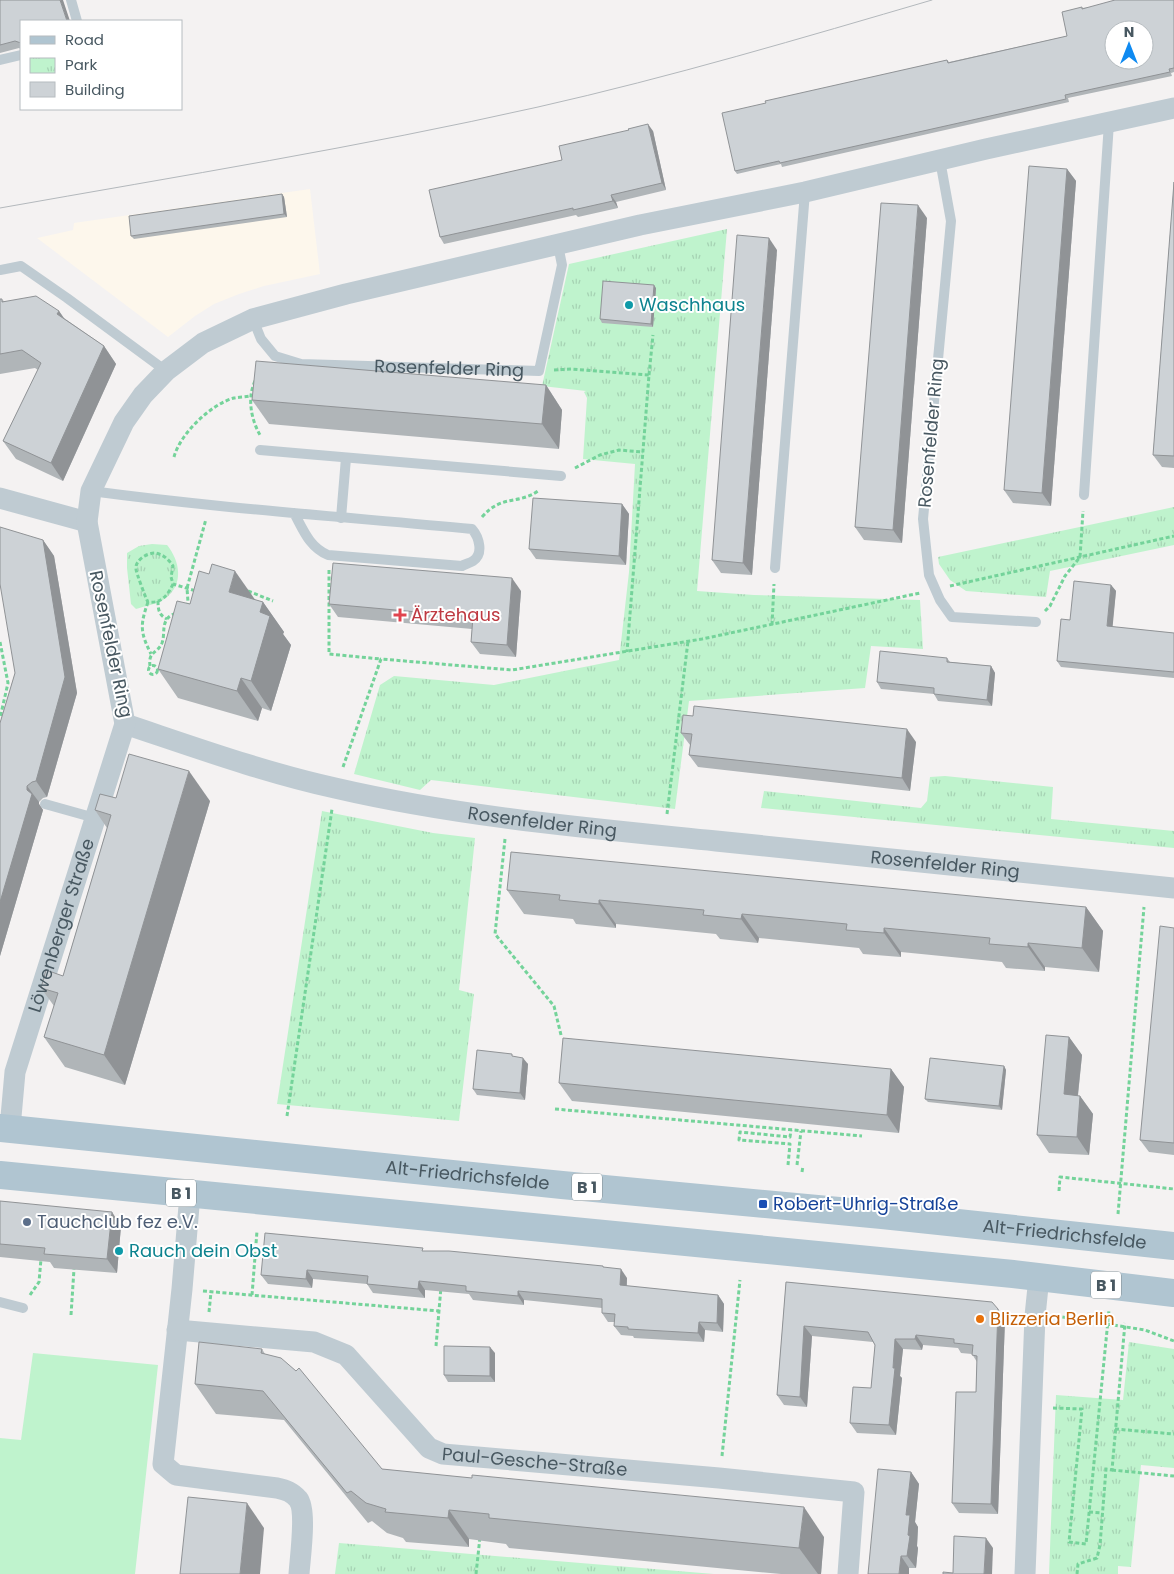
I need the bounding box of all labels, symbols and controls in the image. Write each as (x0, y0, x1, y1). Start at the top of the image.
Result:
legend (20, 20, 182, 110)
north arrow (1104, 20, 1154, 70)
text: N (1124, 22, 1134, 42)
text: Road (65, 29, 104, 50)
text: Park (65, 54, 97, 75)
text: Building (65, 79, 125, 100)
place label: Waschhaus (639, 292, 745, 317)
marker: Waschhaus (623, 299, 635, 311)
street label: Rosenfelder Ring (374, 353, 525, 383)
street label: Rosenfelder Ring (912, 357, 949, 509)
street label: Rosenfelder Ring (84, 568, 139, 720)
place label: Ärztehaus (411, 602, 500, 627)
marker: Ärztehaus (393, 608, 407, 622)
street label: Rosenfelder Ring (466, 800, 618, 843)
street label: Löwenberger Straße (22, 835, 100, 1015)
street label: Rosenfelder Ring (869, 844, 1021, 884)
street label: Alt-Friedrichsfelde (385, 1154, 551, 1196)
road number: B 1 (572, 1174, 602, 1200)
road number: B 1 (166, 1180, 196, 1206)
place label: Robert-Uhrig-Straße (773, 1191, 958, 1216)
marker: Robert-Uhrig-Straße (757, 1198, 769, 1210)
place label: Tauchclub fez e.V. (37, 1209, 198, 1234)
street label: Alt-Friedrichsfelde (982, 1213, 1148, 1255)
marker: Tauchclub fez e.V. (21, 1216, 33, 1228)
place label: Rauch dein Obst (129, 1238, 277, 1263)
marker: Rauch dein Obst (113, 1245, 125, 1257)
road number: B 1 (1091, 1272, 1121, 1298)
place label: Blizzeria Berlin (990, 1306, 1115, 1331)
marker: Blizzeria Berlin (974, 1313, 986, 1325)
street label: Paul-Gesche-Straße (441, 1441, 629, 1482)

